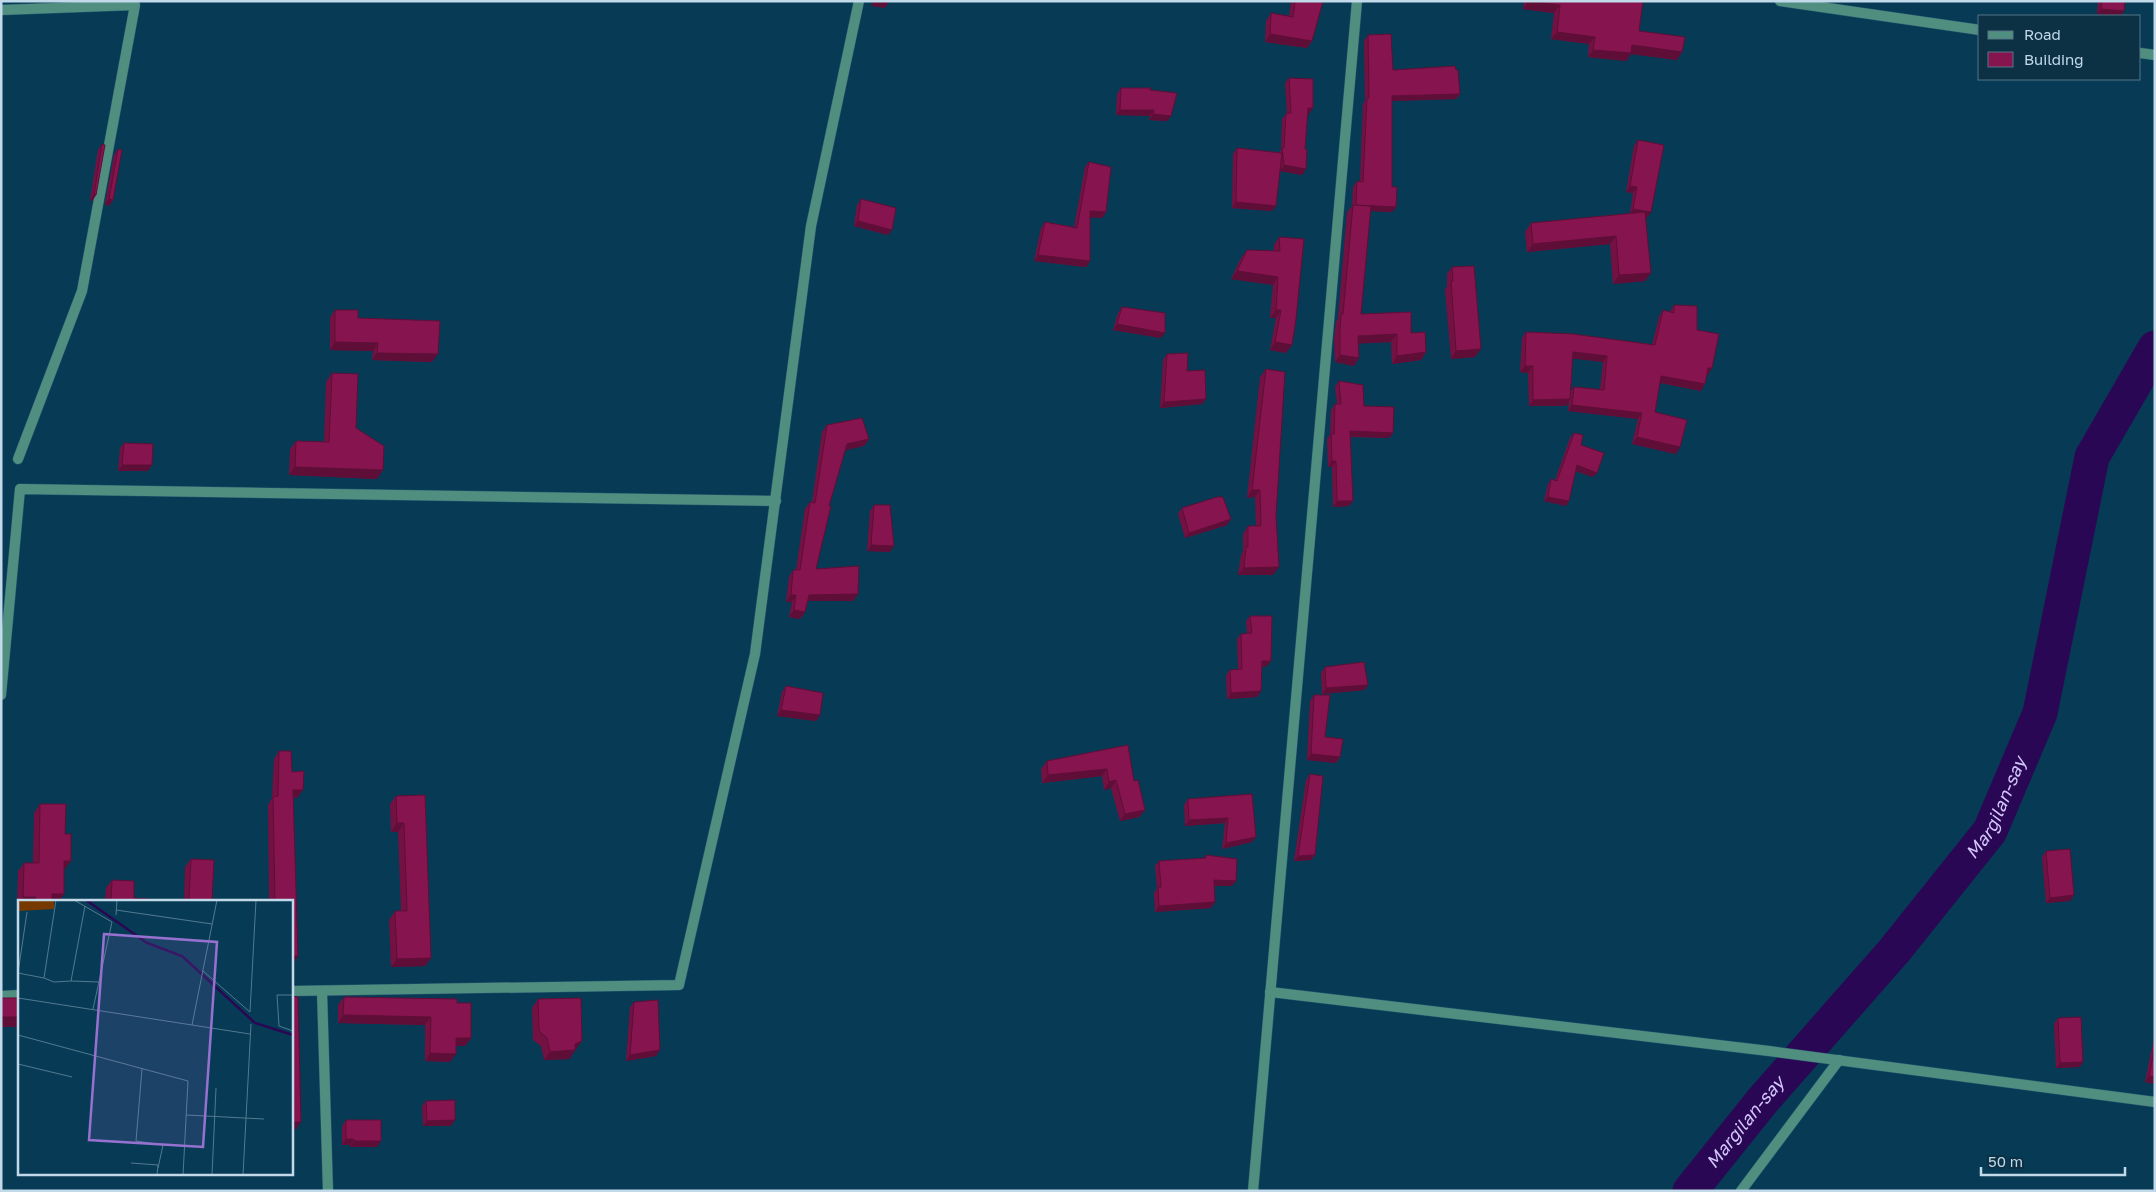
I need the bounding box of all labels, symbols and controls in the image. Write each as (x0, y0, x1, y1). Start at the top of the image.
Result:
legend (1978, 15, 2141, 80)
text: Road (2024, 25, 2061, 43)
text: Building (2024, 50, 2084, 68)
water label: Margilan-say (1960, 751, 2031, 863)
inset map (18, 900, 292, 1174)
water label: Margilan-say (1701, 1069, 1790, 1172)
scale bar (1981, 1144, 2125, 1176)
text: 50 m (1988, 1152, 2023, 1170)

